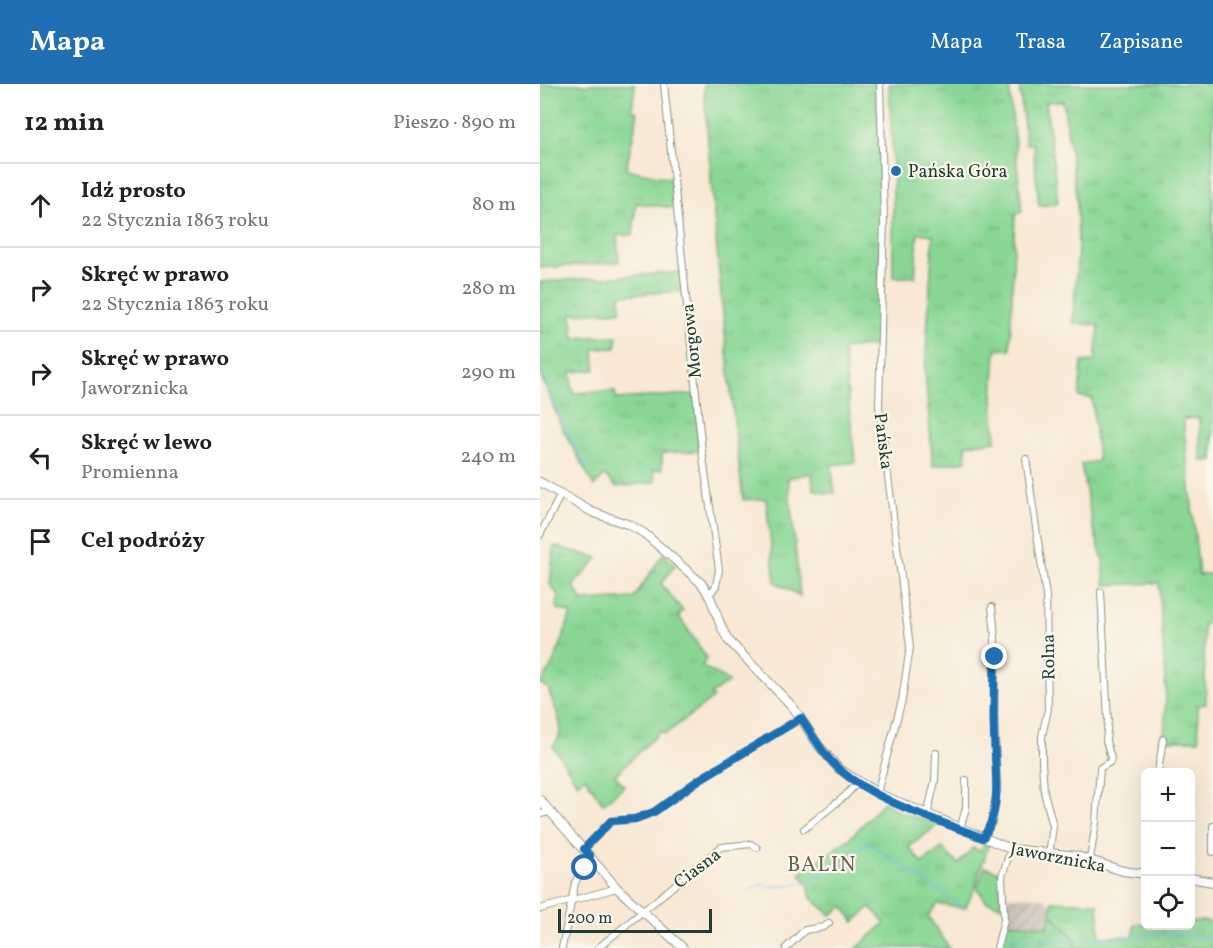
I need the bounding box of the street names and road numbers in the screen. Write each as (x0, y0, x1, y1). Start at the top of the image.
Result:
street label: Morgowa (676, 302, 709, 379)
street label: Pańska (867, 412, 898, 471)
street label: Rolna (1037, 634, 1062, 680)
street label: Jaworznicka (1008, 837, 1108, 880)
street label: Ciasna (669, 843, 727, 895)

